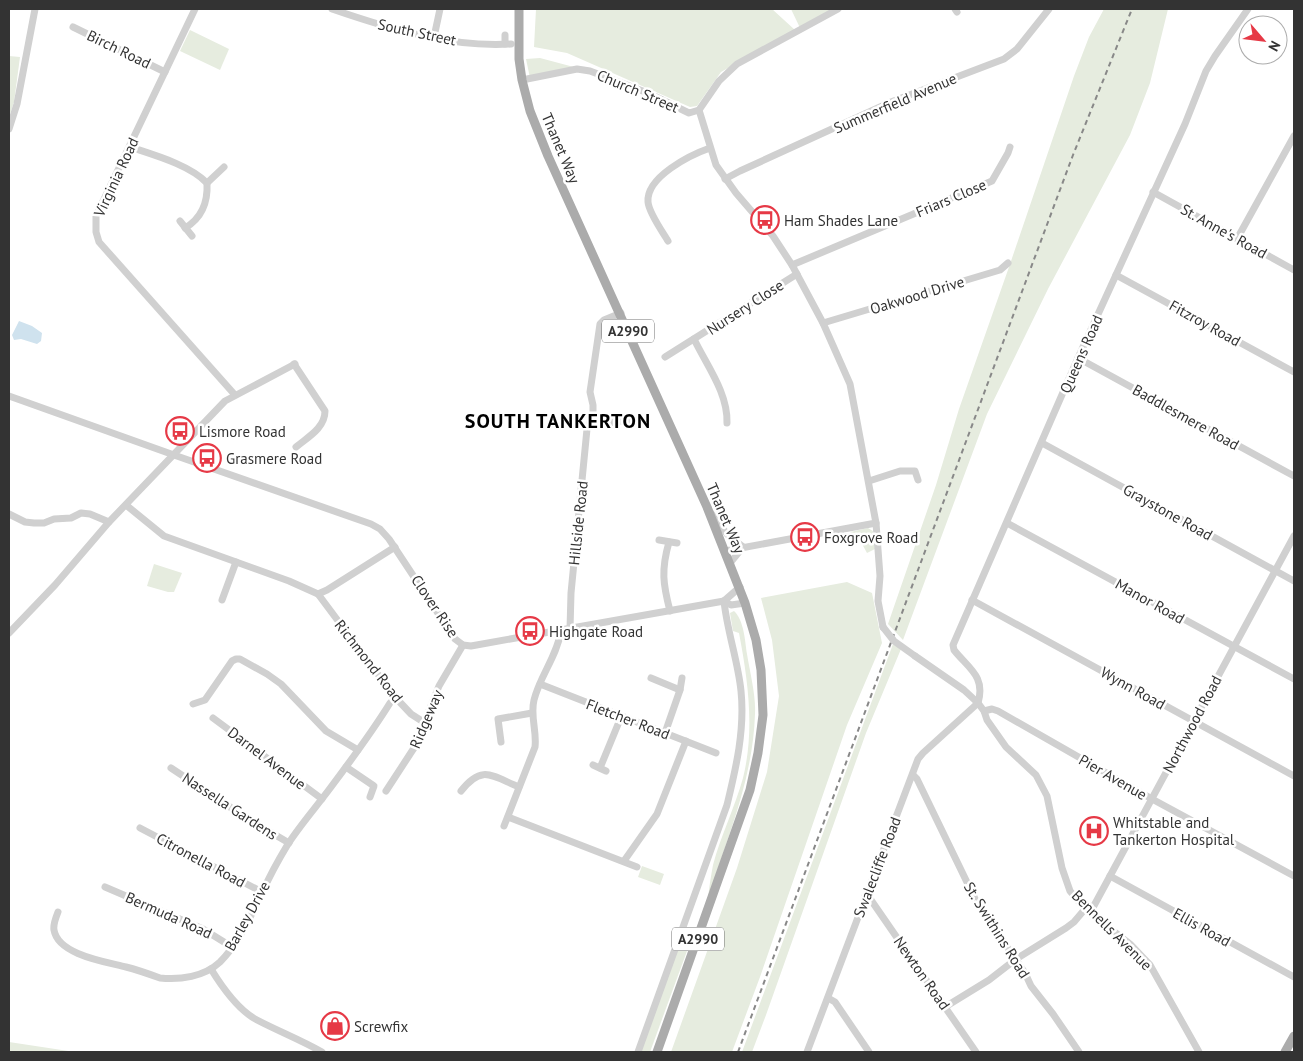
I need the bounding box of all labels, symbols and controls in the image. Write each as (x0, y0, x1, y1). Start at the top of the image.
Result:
street label: South Street (376, 14, 458, 50)
north arrow (1238, 15, 1288, 65)
street label: Birch Road (84, 25, 154, 73)
text: N (1264, 38, 1285, 54)
street label: Church Street (594, 65, 682, 117)
street label: Summerfield Avenue (831, 69, 959, 137)
street label: Thanet Way (538, 110, 584, 186)
street label: Virginia Road (89, 134, 143, 221)
street label: Friars Close (913, 175, 989, 221)
street label: St. Anne's Road (1177, 199, 1271, 263)
bus stop icon: Ham Shades Lane (750, 205, 780, 235)
place label: Ham Shades Lane (784, 211, 898, 230)
street label: Oakwood Drive (868, 272, 966, 318)
street label: Nursery Close (703, 275, 787, 339)
street label: Fitzroy Road (1166, 296, 1244, 350)
street label: Queens Road (1055, 312, 1107, 396)
road number: A2990 (602, 320, 654, 342)
street label: Baddlesmere Road (1129, 380, 1243, 454)
district label: SOUTH TANKERTON (465, 408, 651, 434)
bus stop icon: Lismore Road (165, 416, 195, 446)
place label: Lismore Road (199, 422, 286, 441)
bus stop icon: Grasmere Road (192, 443, 222, 473)
place label: Grasmere Road (226, 449, 322, 468)
street label: Hillside Road (564, 480, 592, 566)
street label: Thanet Way (703, 480, 749, 556)
street label: Graystone Road (1120, 480, 1216, 544)
bus stop icon: Foxgrove Road (790, 522, 820, 552)
place label: Foxgrove Road (824, 528, 918, 547)
street label: Clover Rise (407, 571, 463, 641)
street label: Manor Road (1112, 574, 1188, 628)
street label: Richmond Road (331, 616, 407, 706)
bus stop icon: Highgate Road (515, 616, 545, 646)
place label: Highgate Road (549, 622, 643, 641)
street label: Wynn Road (1097, 662, 1169, 714)
street label: Northwood Road (1158, 672, 1226, 776)
street label: Ridgeway (405, 687, 447, 751)
street label: Fletcher Road (583, 694, 673, 744)
street label: Darnel Avenue (224, 722, 310, 794)
street label: Pier Avenue (1076, 750, 1150, 804)
street label: Nassella Gardens (179, 768, 281, 844)
place label: Whitstable and Tankerton Hospital (1113, 813, 1235, 849)
street label: Swalecliffe Road (849, 814, 905, 920)
hospital icon: Whitstable and Tankerton Hospital (1079, 816, 1109, 846)
street label: Citronella Road (153, 828, 249, 892)
street label: Barley Drive (220, 878, 274, 954)
street label: St. Swithins Road (960, 878, 1034, 982)
street label: Bennells Avenue (1068, 886, 1156, 974)
street label: Bermuda Road (123, 887, 215, 943)
street label: Ellis Road (1170, 903, 1234, 951)
road number: A2990 (672, 928, 724, 951)
street label: Newton Road (890, 933, 954, 1013)
shop icon: Screwfix (320, 1011, 350, 1041)
place label: Screwfix (354, 1017, 408, 1036)

